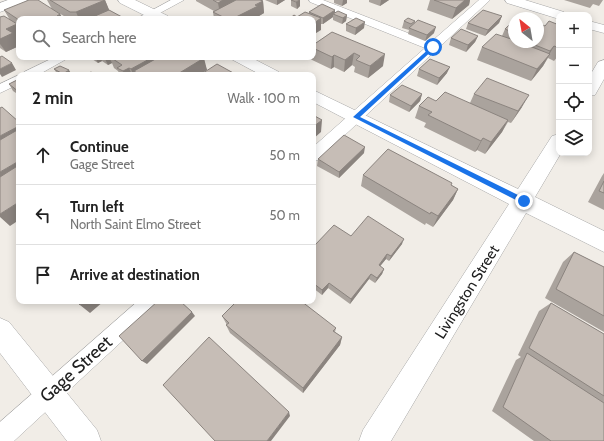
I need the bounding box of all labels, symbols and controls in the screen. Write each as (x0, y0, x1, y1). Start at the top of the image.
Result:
north arrow (508, 12, 544, 48)
map controls (556, 12, 592, 156)
button: + (556, 12, 592, 48)
search box (16, 16, 316, 60)
icon: search (30, 27, 52, 49)
text: Search here (62, 29, 137, 47)
route start (424, 38, 442, 56)
button: − (556, 48, 592, 84)
button: locate (556, 84, 592, 120)
text: 2 min (32, 88, 73, 108)
text: Walk · 100 m (227, 90, 300, 106)
button: layers (556, 120, 592, 156)
text: Continue (70, 138, 129, 156)
icon: ahead (32, 144, 54, 166)
text: 50 m (270, 147, 300, 163)
text: Gage Street (70, 156, 134, 172)
route end (515, 192, 533, 210)
text: Turn left (70, 198, 124, 216)
icon: left (32, 204, 54, 226)
text: 50 m (270, 207, 300, 223)
text: North Saint Elmo Street (70, 216, 201, 232)
street label: Livingston Street (431, 242, 503, 342)
icon: arrive (32, 264, 54, 286)
text: Arrive at destination (70, 266, 200, 284)
street label: Gage Street (35, 331, 117, 407)

